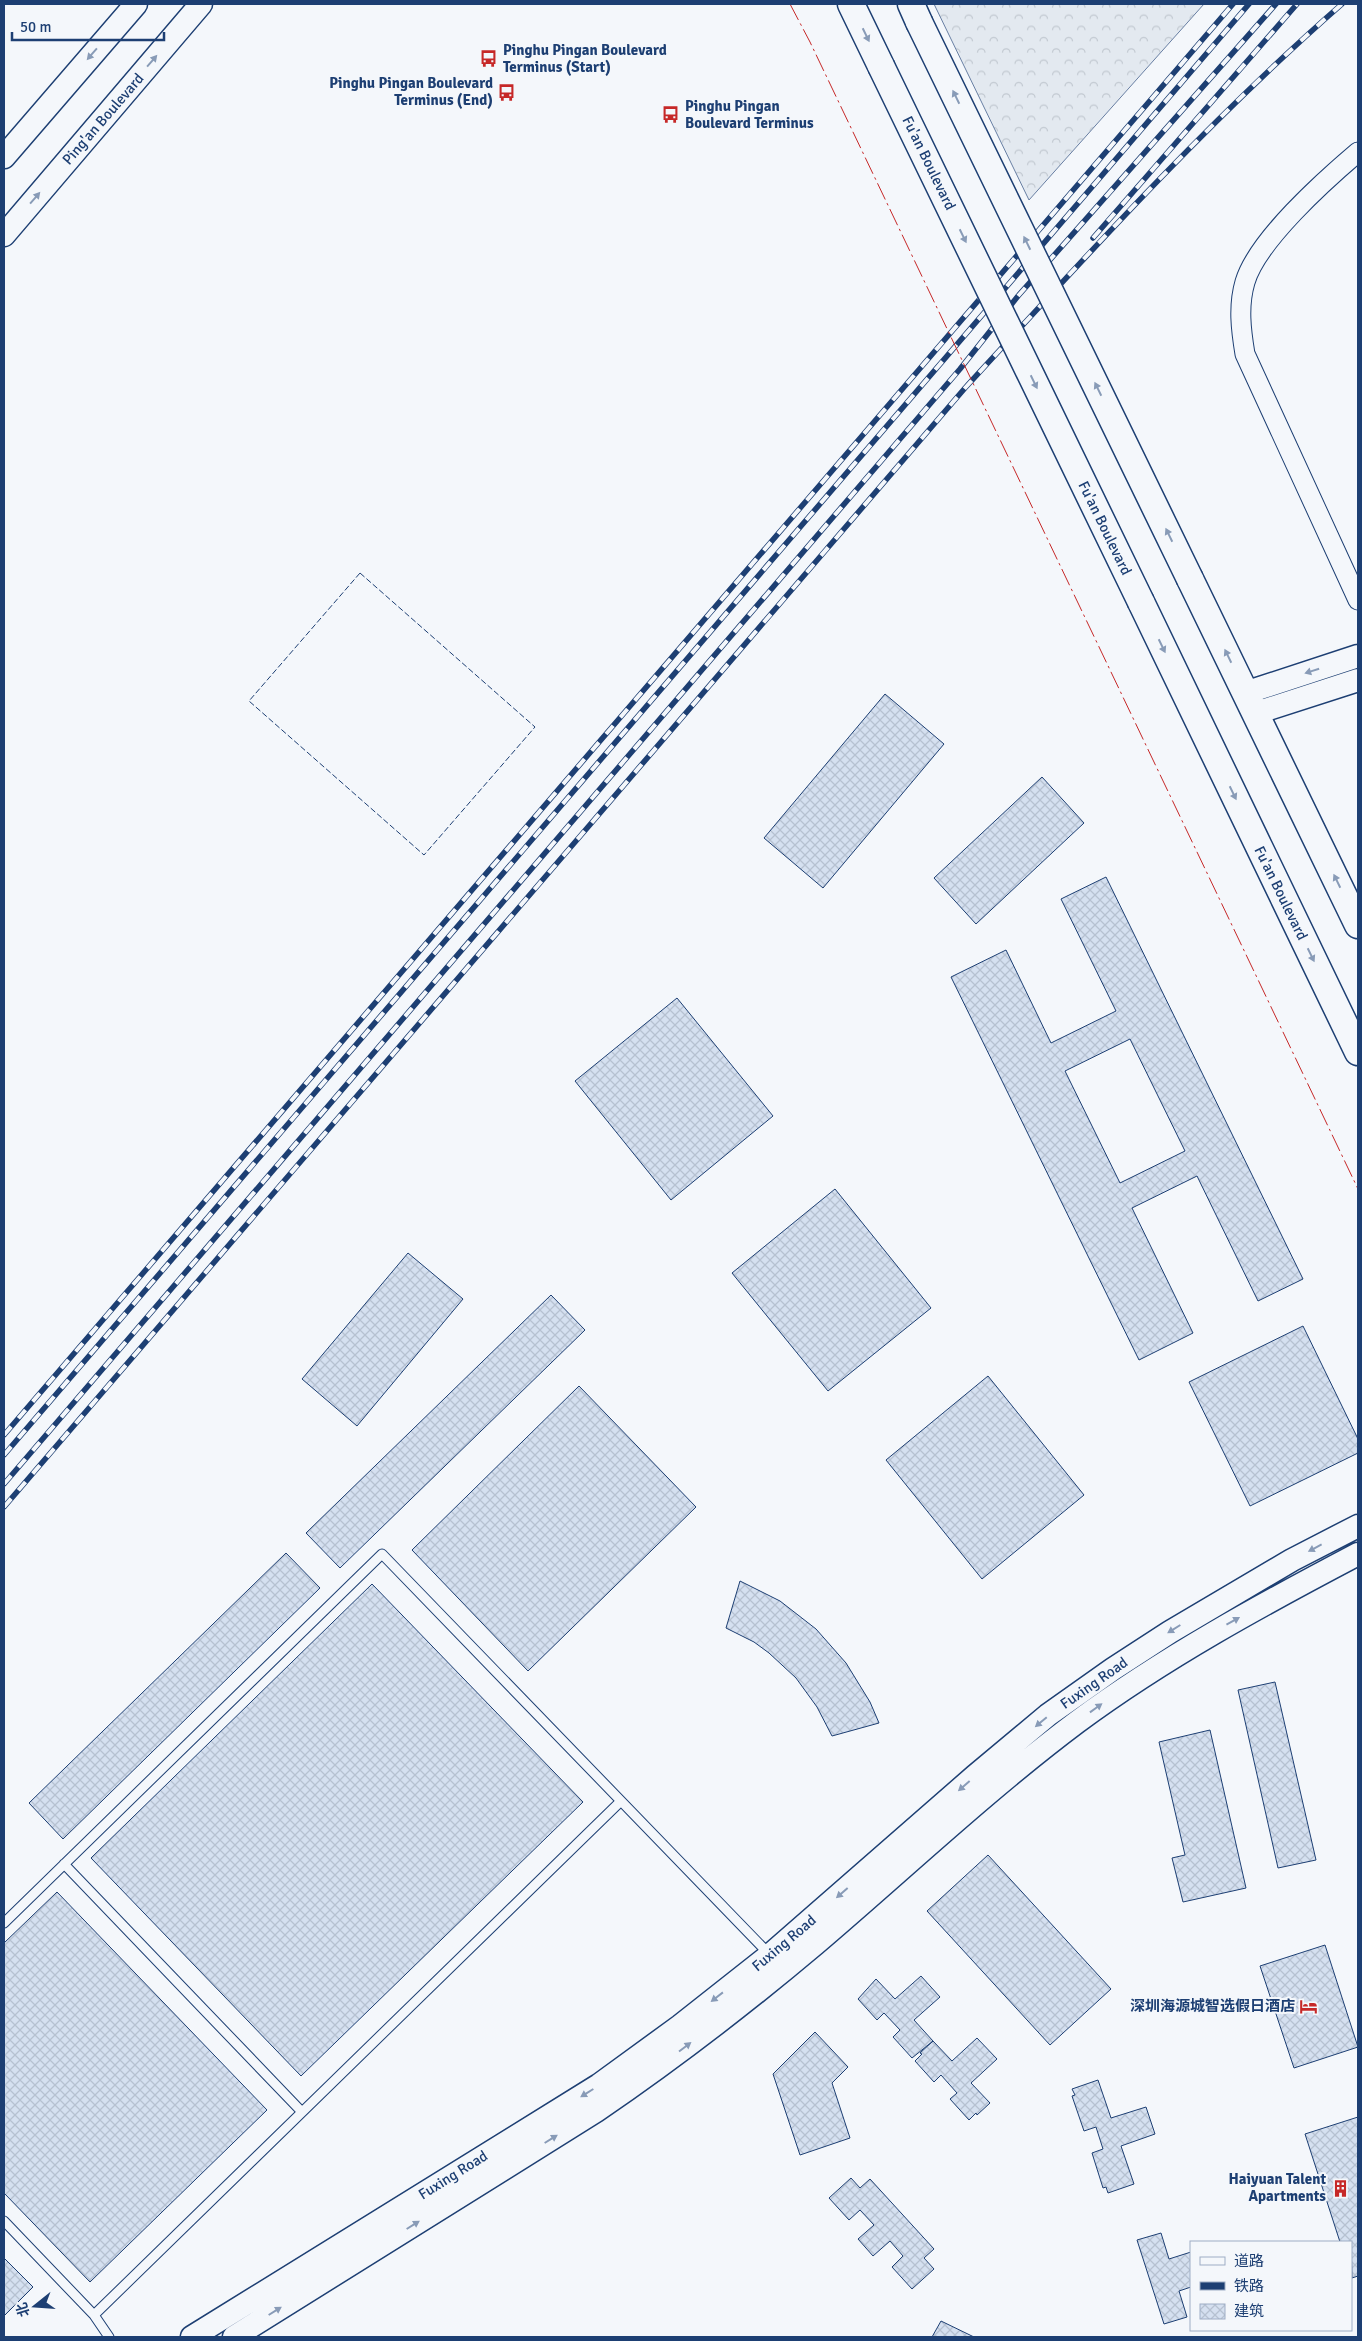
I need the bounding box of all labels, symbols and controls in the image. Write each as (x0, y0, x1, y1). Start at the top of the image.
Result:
scale bar (12, 10, 165, 42)
text: 50 m (20, 18, 51, 36)
one-way arrow (863, 28, 871, 42)
place label: Pinghu Pingan Boulevard Terminus (Start) (503, 41, 667, 76)
one-way arrow (87, 47, 98, 60)
bus stop icon: Pinghu Pingan Boulevard Terminus (Start) (479, 49, 499, 69)
one-way arrow (147, 55, 158, 68)
street label: Ping'an Boulevard (58, 70, 148, 168)
place label: Pinghu Pingan Boulevard Terminus (End) (329, 74, 493, 109)
bus stop icon: Pinghu Pingan Boulevard Terminus (End) (497, 82, 517, 102)
one-way arrow (952, 90, 960, 104)
place label: Pinghu Pingan Boulevard Terminus (685, 97, 814, 132)
bus stop icon: Pinghu Pingan Boulevard Terminus (661, 105, 681, 125)
street label: Fu'an Boulevard (899, 113, 960, 213)
one-way arrow (30, 192, 41, 205)
one-way arrow (960, 229, 968, 243)
one-way arrow (1023, 236, 1031, 250)
one-way arrow (1030, 375, 1038, 389)
one-way arrow (1094, 382, 1102, 396)
street label: Fu'an Boulevard (1075, 478, 1136, 578)
one-way arrow (1165, 528, 1173, 542)
one-way arrow (1158, 639, 1166, 653)
one-way arrow (1223, 649, 1231, 663)
one-way arrow (1304, 668, 1319, 675)
one-way arrow (1228, 785, 1237, 800)
street label: Fu'an Boulevard (1251, 843, 1312, 943)
one-way arrow (1333, 874, 1341, 888)
one-way arrow (1307, 947, 1315, 962)
one-way arrow (1308, 1544, 1322, 1552)
one-way arrow (1226, 1617, 1241, 1625)
one-way arrow (1168, 1624, 1181, 1634)
street label: Fuxing Road (1057, 1653, 1131, 1713)
one-way arrow (1090, 1703, 1103, 1713)
one-way arrow (1034, 1716, 1047, 1727)
one-way arrow (958, 1780, 971, 1791)
one-way arrow (837, 1887, 849, 1899)
street label: Fuxing Road (748, 1911, 820, 1975)
one-way arrow (711, 1991, 724, 2002)
hotel icon: 深圳海源城智选假日酒店 (1299, 1996, 1319, 2016)
place label: 深圳海源城智选假日酒店 (1130, 1997, 1295, 2015)
one-way arrow (678, 2042, 691, 2053)
one-way arrow (580, 2088, 593, 2098)
one-way arrow (544, 2134, 557, 2143)
street label: Fuxing Road (415, 2147, 491, 2203)
place label: Haiyuan Talent Apartments (1229, 2170, 1326, 2205)
building icon: Haiyuan Talent Apartments (1330, 2178, 1350, 2198)
one-way arrow (406, 2220, 420, 2230)
legend (1190, 2241, 1352, 2331)
text: 道路 (1234, 2252, 1264, 2270)
text: 铁路 (1234, 2277, 1264, 2295)
north arrow (10, 2281, 60, 2331)
text: 北 (13, 2300, 33, 2319)
text: 建筑 (1234, 2302, 1264, 2320)
one-way arrow (269, 2307, 282, 2316)

